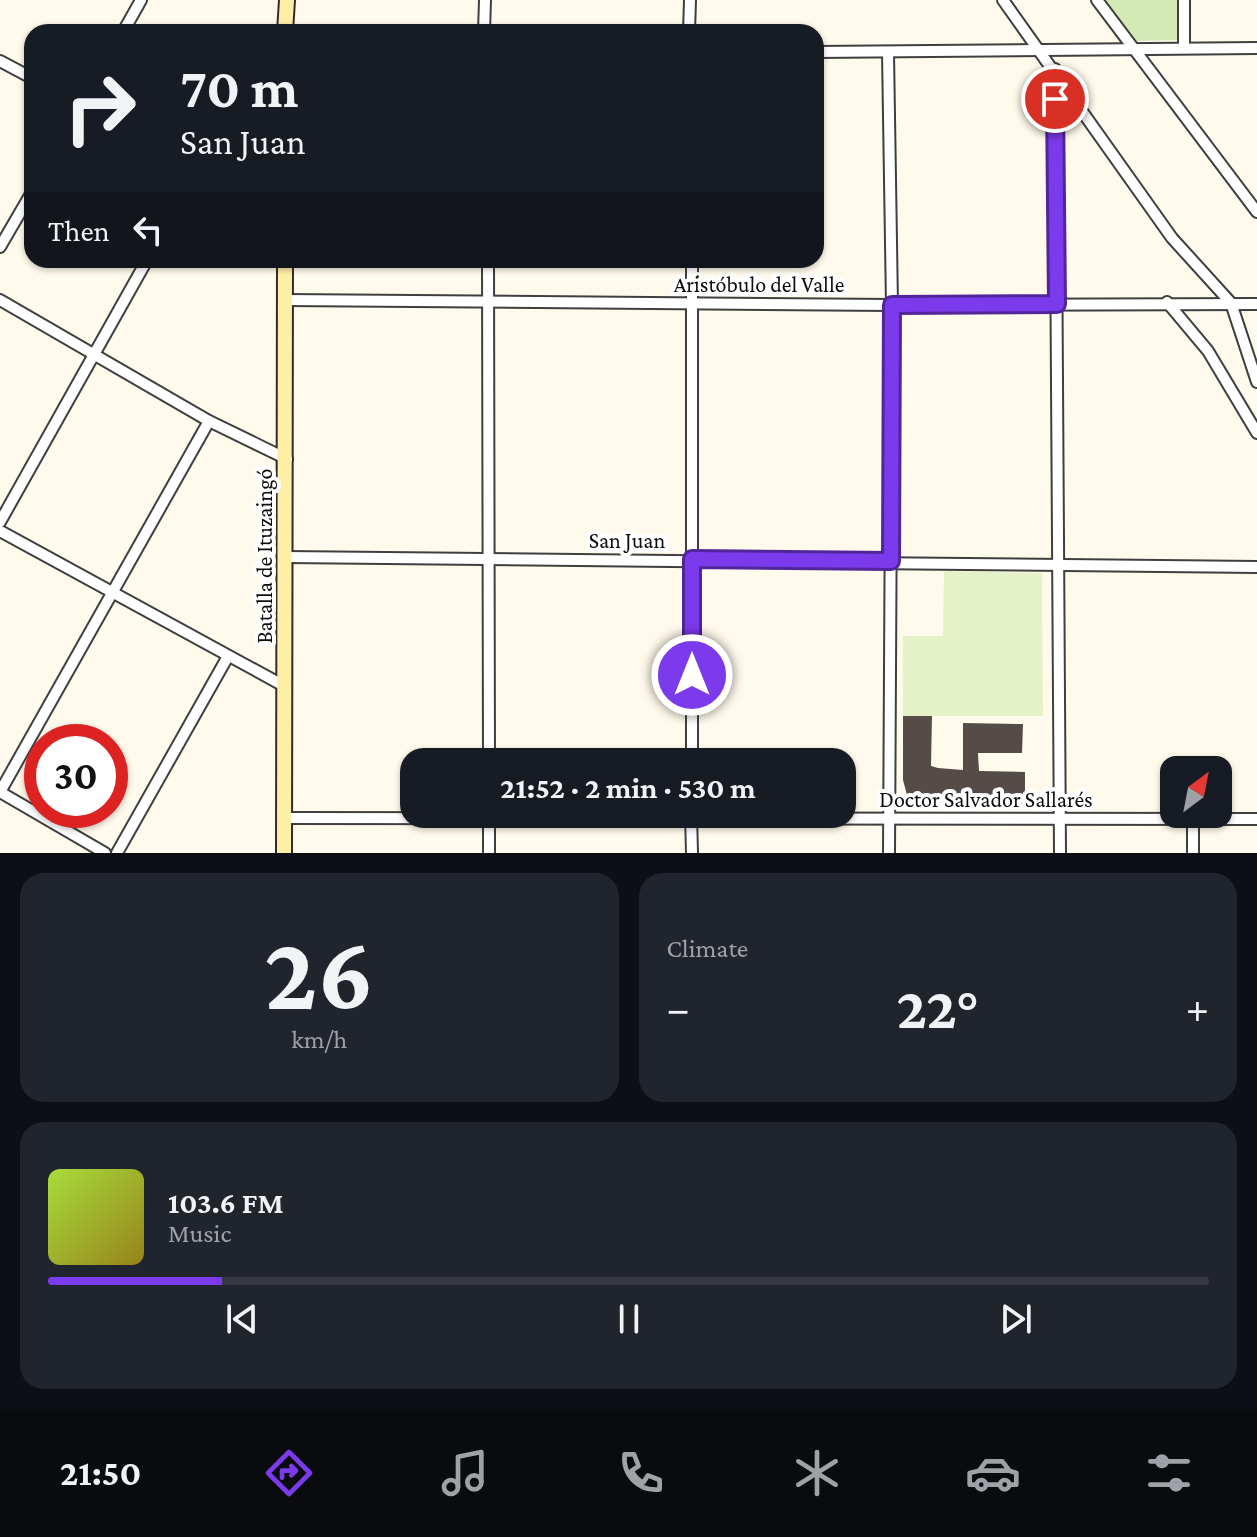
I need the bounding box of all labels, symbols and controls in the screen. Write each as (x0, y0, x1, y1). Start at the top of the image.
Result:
icon: right (48, 56, 152, 160)
text: 70 m (180, 57, 299, 119)
pin (1021, 65, 1089, 133)
icon: arrive (1033, 77, 1077, 121)
text: San Juan (180, 122, 306, 162)
icon: left (126, 208, 170, 252)
text: Then (48, 214, 110, 247)
street label: Aristóbulo del Valle (674, 272, 844, 297)
street label: Batalla de Ituzaingó (252, 468, 277, 643)
street label: San Juan (589, 528, 666, 553)
position arrow (650, 633, 734, 717)
speed limit sign: 30 (24, 724, 128, 828)
north arrow (1160, 756, 1232, 828)
map controls (1160, 756, 1232, 828)
text: 21:52 · 2 min · 530 m (500, 771, 756, 804)
street label: Doctor Salvador Sallarés (879, 787, 1093, 812)
text: 26 (264, 915, 374, 1030)
text: Climate (667, 934, 748, 963)
text: 22° (896, 974, 979, 1041)
text: − (667, 984, 690, 1032)
text: + (1186, 984, 1209, 1032)
text: km/h (291, 1025, 347, 1054)
text: 103.6 FM (168, 1186, 284, 1219)
text: Music (168, 1219, 231, 1248)
icon: previous (220, 1297, 264, 1341)
icon: pause (607, 1297, 651, 1341)
icon: next (994, 1297, 1038, 1341)
icon: directions (261, 1445, 317, 1501)
icon: music (437, 1445, 493, 1501)
icon: phone (613, 1445, 669, 1501)
icon: climate (789, 1445, 845, 1501)
icon: car (965, 1445, 1021, 1501)
icon: filters (1141, 1445, 1197, 1501)
text: 21:50 (60, 1453, 141, 1493)

